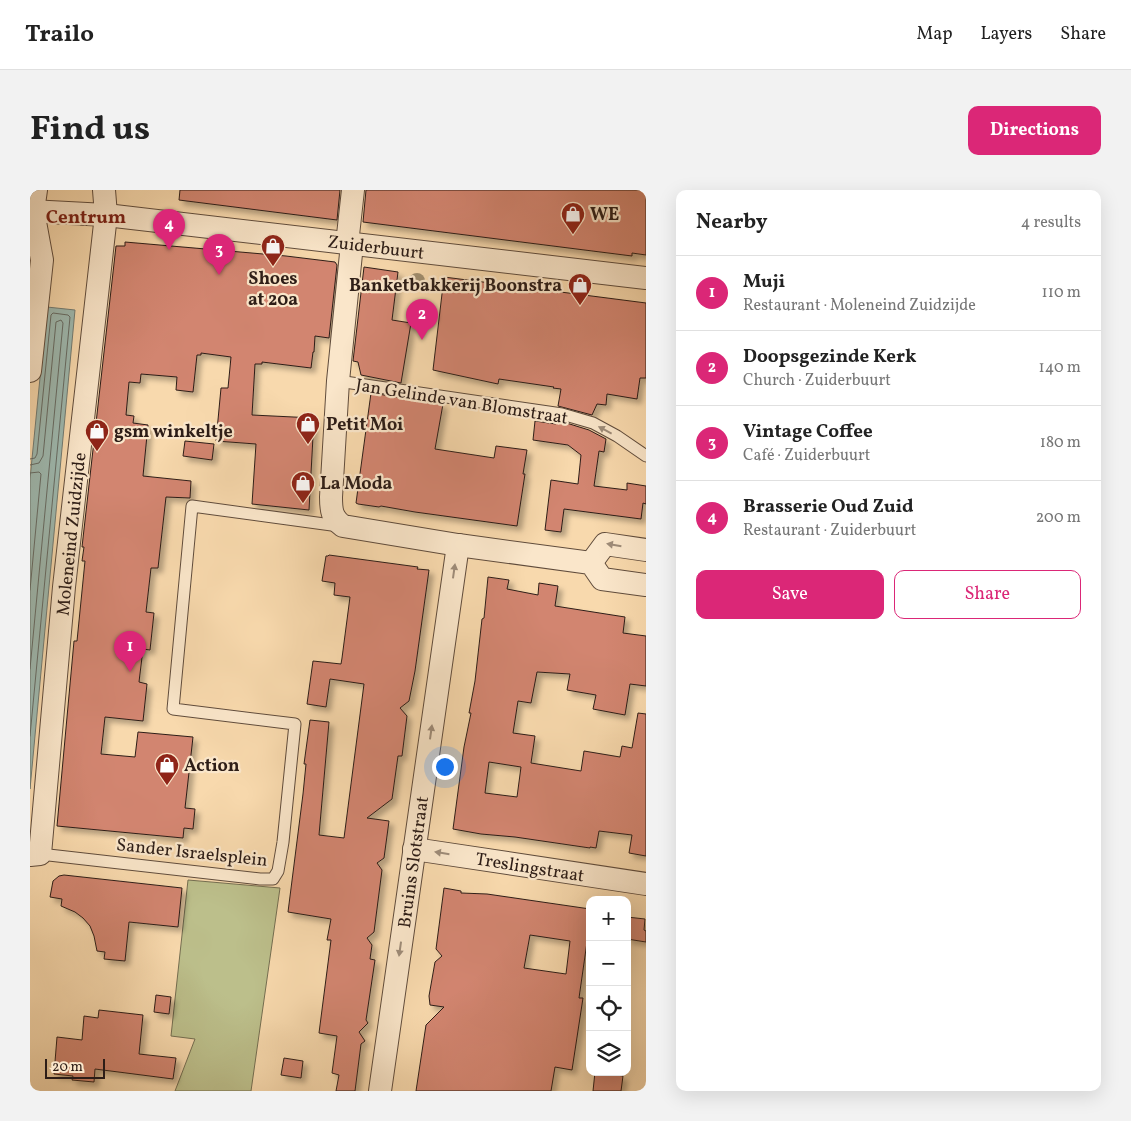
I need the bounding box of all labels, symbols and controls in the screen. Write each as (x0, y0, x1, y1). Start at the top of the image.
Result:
text: Trailo (25, 18, 94, 52)
text: Map (916, 22, 952, 47)
text: Layers (980, 22, 1032, 47)
text: Share (1060, 22, 1106, 47)
text: Find us (30, 106, 150, 154)
button: Directions (968, 106, 1101, 155)
shop icon: WE (560, 201, 586, 235)
place label: WE (590, 203, 619, 228)
district label: Centrum (46, 205, 126, 231)
text: Nearby (696, 208, 767, 237)
pin: 4 (153, 209, 185, 250)
text: 4 results (1021, 212, 1081, 234)
street label: Zuiderbuurt (326, 230, 426, 267)
shop icon: Shoes at 20a (260, 233, 286, 267)
pin: 3 (203, 234, 235, 275)
place label: Shoes at 20a (248, 267, 298, 313)
text: Muji (743, 269, 785, 295)
shop icon: Banketbakkerij Boonstra (567, 272, 593, 306)
place label: Banketbakkerij Boonstra (349, 274, 562, 299)
text: 1 (709, 282, 715, 304)
text: 110 m (1042, 282, 1081, 304)
text: Restaurant · Moleneind Zuidzijde (743, 295, 976, 317)
pin: 2 (406, 299, 438, 340)
text: Doopsgezinde Kerk (743, 344, 916, 370)
text: 2 (708, 357, 716, 379)
text: 140 m (1039, 357, 1081, 379)
text: Church · Zuiderbuurt (743, 370, 891, 392)
street label: Jan Gelinde van Blomstraat (354, 373, 570, 432)
shop icon: Petit Moi (295, 411, 321, 445)
place label: Petit Moi (326, 413, 403, 438)
shop icon: gsm winkeltje (84, 418, 110, 452)
text: Vintage Coffee (743, 419, 873, 445)
place label: gsm winkeltje (114, 420, 233, 445)
one-way arrow (598, 426, 612, 434)
text: 3 (708, 432, 716, 454)
text: 180 m (1040, 432, 1081, 454)
text: Café · Zuiderbuurt (743, 445, 870, 467)
street label: Moleneind Zuidzijde (51, 451, 93, 617)
shop icon: La Moda (290, 470, 316, 504)
place label: La Moda (320, 472, 393, 497)
text: Brasserie Oud Zuid (743, 494, 914, 520)
text: 4 (707, 507, 717, 529)
text: 200 m (1036, 507, 1081, 529)
text: Restaurant · Zuiderbuurt (743, 520, 916, 542)
one-way arrow (605, 541, 621, 549)
one-way arrow (450, 562, 458, 578)
button: Save (696, 570, 884, 619)
button: Share (894, 570, 1081, 619)
pin: 1 (114, 631, 146, 672)
one-way arrow (427, 723, 435, 739)
shop icon: Action (154, 752, 180, 786)
place label: Action (184, 754, 240, 779)
your location (432, 754, 458, 780)
street label: Bruins Slotstraat (393, 795, 436, 930)
street label: Sander Israelsplein (115, 833, 269, 874)
street label: Treslingstraat (474, 848, 586, 889)
one-way arrow (434, 849, 450, 857)
map controls (586, 896, 631, 1076)
button: + (586, 896, 631, 941)
button: − (586, 941, 631, 986)
one-way arrow (396, 942, 404, 958)
button: locate (586, 986, 631, 1031)
button: layers (586, 1031, 631, 1076)
scale bar (45, 1056, 105, 1079)
text: 20 m (52, 1058, 83, 1077)

